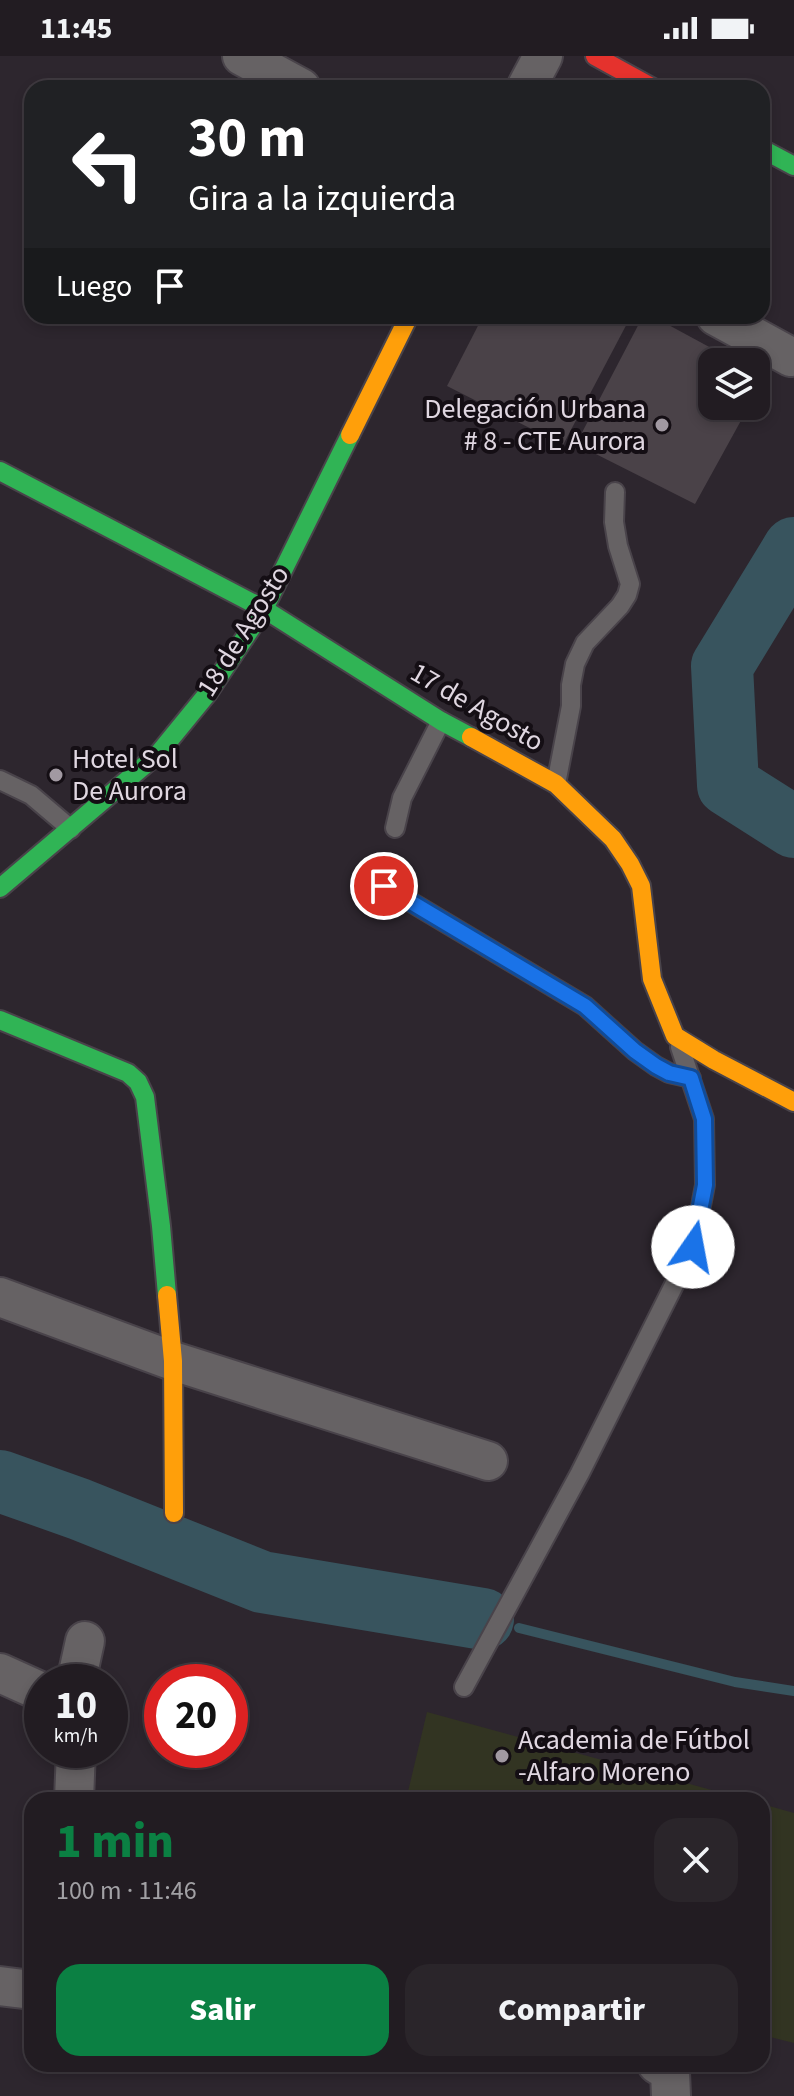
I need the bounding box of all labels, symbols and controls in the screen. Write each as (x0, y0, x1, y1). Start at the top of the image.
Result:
text: 11:45 (40, 7, 112, 50)
text: 30 m (188, 99, 306, 178)
icon: left (56, 112, 160, 216)
text: Gira a la izquierda (188, 173, 456, 224)
icon: arrive (148, 264, 192, 308)
text: Luego (56, 265, 132, 308)
map controls (698, 348, 770, 420)
button: layers (698, 348, 770, 420)
place label: Delegación Urbana # 8 - CTE Aurora (424, 389, 646, 461)
marker: Delegación Urbana # 8 - CTE Aurora (653, 416, 671, 434)
street label: 18 de Agosto (187, 558, 299, 704)
street label: 17 de Agosto (403, 653, 551, 761)
place label: Hotel Sol De Aurora (72, 739, 187, 811)
marker: Hotel Sol De Aurora (47, 766, 65, 784)
pin (350, 852, 418, 920)
icon: arrive (362, 864, 406, 908)
position arrow (651, 1205, 735, 1289)
speed limit sign: 20 (144, 1664, 248, 1768)
text: 10 (55, 1677, 97, 1734)
place label: Academia de Fútbol -Alfaro Moreno (518, 1720, 750, 1792)
text: km/h (54, 1722, 98, 1750)
marker: Academia de Fútbol -Alfaro Moreno (493, 1747, 511, 1765)
text: 1 min (56, 1808, 174, 1876)
button: close (654, 1818, 738, 1902)
text: 100 m · 11:46 (56, 1872, 197, 1909)
button: Salir (56, 1964, 389, 2056)
button: Compartir (405, 1964, 738, 2056)

